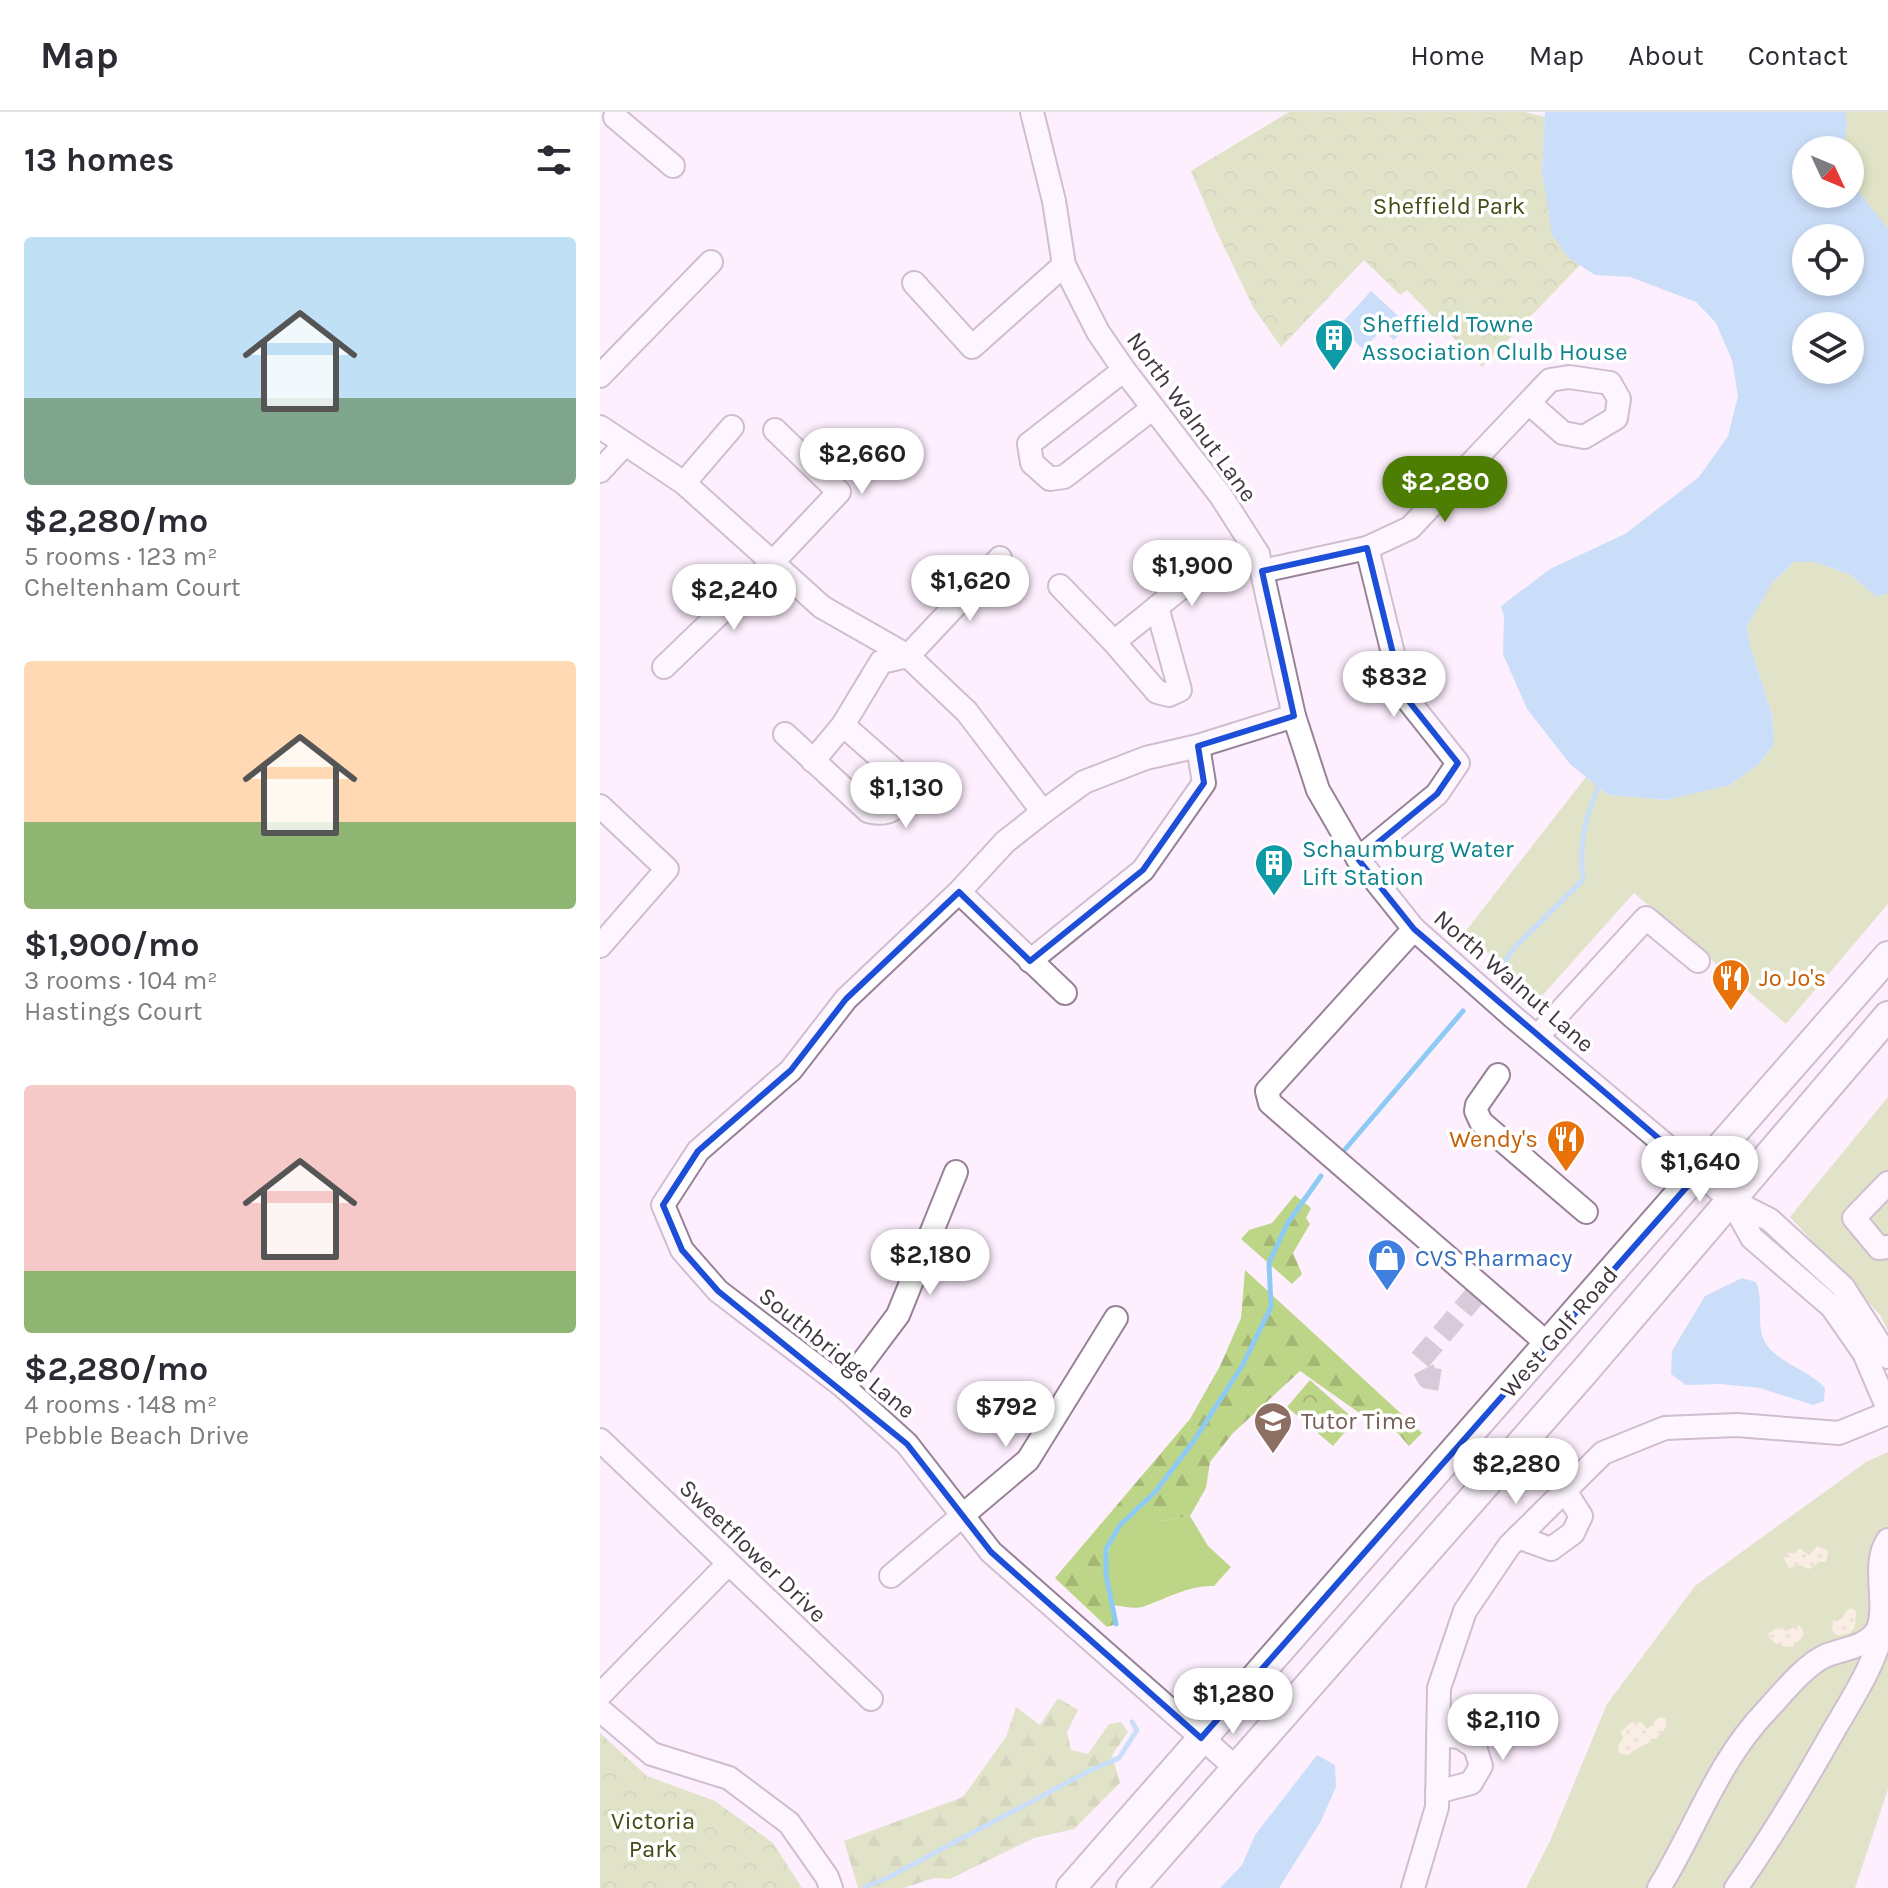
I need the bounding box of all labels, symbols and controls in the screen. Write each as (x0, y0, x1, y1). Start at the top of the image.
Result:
text: Map (40, 33, 119, 78)
text: Home (1410, 39, 1485, 72)
text: Map (1529, 39, 1584, 72)
text: About (1628, 39, 1704, 72)
text: Contact (1748, 39, 1848, 72)
north arrow (1792, 136, 1864, 208)
map controls (1792, 136, 1864, 384)
icon: filters (532, 138, 576, 182)
text: 13 homes (24, 140, 175, 180)
park label: Sheffield Park (1373, 192, 1525, 220)
button: locate (1792, 224, 1864, 296)
icon: home (228, 289, 372, 433)
place label: Sheffield Towne Association Clulb House (1362, 310, 1628, 366)
button: layers (1792, 312, 1864, 384)
building icon: Sheffield Towne Association Clulb House (1313, 317, 1355, 372)
street label: North Walnut Lane (1121, 327, 1263, 507)
pin: $2,660 (797, 428, 927, 496)
text: $2,660 (818, 438, 906, 469)
pin: $2,280 (1380, 456, 1510, 524)
text: $2,280 (1400, 466, 1490, 497)
text: $2,280/mo (24, 501, 208, 541)
pin: $1,900 (1127, 540, 1257, 608)
text: 5 rooms · 123 m² (24, 541, 218, 572)
text: $1,900 (1151, 550, 1233, 581)
pin: $1,620 (905, 555, 1035, 623)
pin: $2,240 (669, 564, 799, 632)
text: $1,620 (929, 565, 1011, 596)
text: Cheltenham Court (24, 572, 241, 603)
text: $2,240 (690, 574, 778, 605)
pin: $832 (1347, 651, 1441, 719)
text: $832 (1361, 661, 1427, 692)
icon: home (228, 713, 372, 857)
pin: $1,130 (841, 762, 971, 830)
text: $1,130 (868, 772, 944, 803)
place label: Schaumburg Water Lift Station (1302, 835, 1514, 891)
building icon: Schaumburg Water Lift Station (1253, 842, 1295, 897)
street label: North Walnut Lane (1428, 904, 1600, 1058)
text: $1,900/mo (24, 925, 199, 965)
restaurant icon: Jo Jo's (1710, 957, 1752, 1012)
place label: Jo Jo's (1759, 964, 1826, 992)
text: 3 rooms · 104 m² (24, 965, 218, 996)
text: Hastings Court (24, 996, 202, 1027)
restaurant icon: Wendy's (1545, 1118, 1587, 1173)
place label: Wendy's (1449, 1125, 1538, 1153)
pin: $1,640 (1635, 1136, 1765, 1204)
icon: home (228, 1137, 372, 1281)
text: $1,640 (1659, 1146, 1741, 1177)
pin: $2,180 (865, 1229, 995, 1297)
shop icon: CVS Pharmacy (1366, 1237, 1408, 1292)
text: $2,180 (889, 1239, 971, 1270)
place label: CVS Pharmacy (1415, 1244, 1572, 1272)
street label: West Golf Road (1494, 1261, 1624, 1403)
street label: Southbridge Lane (753, 1281, 921, 1425)
text: $2,280/mo (24, 1349, 208, 1389)
pin: $792 (959, 1381, 1053, 1449)
text: 4 rooms · 148 m² (24, 1389, 218, 1420)
text: $792 (975, 1391, 1037, 1422)
school or university icon: Tutor Time (1252, 1400, 1294, 1455)
place label: Tutor Time (1301, 1407, 1416, 1435)
text: Pebble Beach Drive (24, 1420, 249, 1451)
pin: $2,280 (1451, 1438, 1581, 1506)
text: $2,280 (1471, 1448, 1561, 1479)
street label: Sweetflower Drive (674, 1474, 832, 1628)
pin: $1,280 (1168, 1668, 1298, 1736)
text: $1,280 (1192, 1678, 1274, 1709)
pin: $2,110 (1438, 1694, 1568, 1762)
text: $2,110 (1465, 1704, 1541, 1735)
park label: Victoria Park (611, 1807, 695, 1863)

